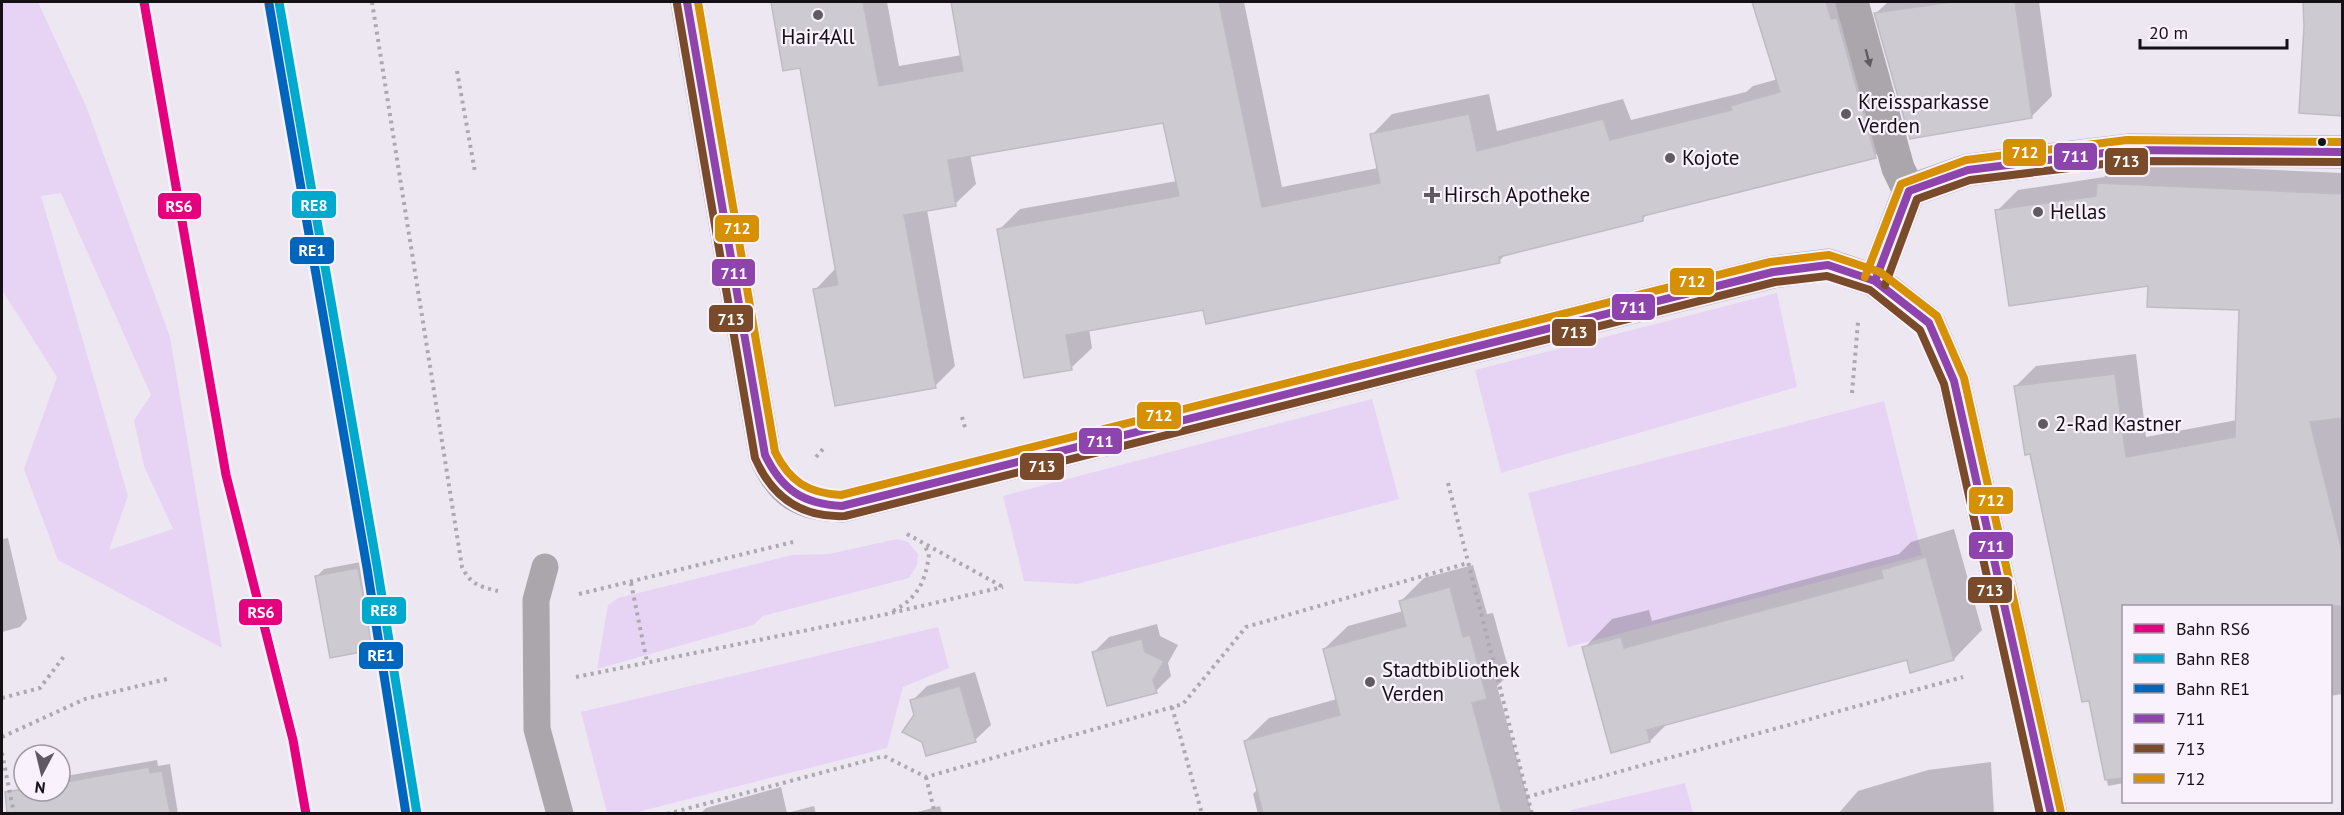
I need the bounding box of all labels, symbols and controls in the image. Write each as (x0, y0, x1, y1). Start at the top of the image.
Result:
marker: Hair4All (811, 8, 825, 22)
scale bar (2140, 12, 2287, 50)
text: 20 m (2149, 21, 2188, 44)
place label: Hair4All (781, 23, 855, 50)
one-way arrow (1863, 49, 1873, 67)
place label: Kreissparkasse Verden (1857, 88, 1989, 139)
marker: Kreissparkasse Verden (1839, 107, 1853, 121)
unlabelled marker (2316, 136, 2328, 148)
line badge: 712 (2002, 138, 2047, 167)
text: 712 (2011, 142, 2039, 162)
line badge: 711 (2053, 142, 2098, 171)
place label: Kojote (1682, 144, 1739, 171)
text: 711 (2061, 146, 2089, 166)
line badge: 713 (2104, 147, 2149, 176)
marker: Kojote (1663, 151, 1677, 165)
text: 713 (2112, 151, 2140, 171)
place label: Hirsch Apotheke (1444, 181, 1590, 208)
marker: Hirsch Apotheke (1425, 188, 1439, 202)
line badge: RE8 (291, 190, 337, 219)
line badge: RS6 (157, 192, 202, 220)
text: RE8 (300, 195, 328, 215)
text: RS6 (165, 196, 193, 216)
place label: Hellas (2050, 198, 2106, 225)
marker: Hellas (2031, 205, 2045, 219)
line badge: 712 (714, 214, 760, 243)
text: 712 (723, 218, 751, 238)
line badge: RE1 (289, 236, 335, 265)
text: RE1 (298, 240, 326, 260)
line badge: 711 (711, 258, 756, 287)
text: 711 (720, 263, 748, 283)
line badge: 712 (1669, 267, 1715, 296)
text: 712 (1678, 271, 1706, 291)
line badge: 711 (1611, 293, 1656, 321)
text: 711 (1619, 297, 1647, 317)
line badge: 713 (708, 304, 754, 333)
text: 713 (717, 309, 745, 329)
line badge: 713 (1551, 318, 1597, 347)
text: 713 (1560, 322, 1588, 342)
line badge: 712 (1136, 401, 1182, 430)
text: 712 (1145, 405, 1173, 425)
place label: 2-Rad Kastner (2055, 410, 2182, 437)
marker: 2-Rad Kastner (2036, 417, 2050, 431)
line badge: 711 (1078, 427, 1123, 455)
text: 711 (1086, 431, 1114, 451)
line badge: 713 (1019, 452, 1065, 481)
text: 713 (1028, 456, 1056, 476)
line badge: 712 (1968, 486, 2014, 515)
text: 712 (1977, 490, 2005, 510)
line badge: 711 (1968, 531, 2014, 560)
text: 711 (1977, 536, 2005, 556)
line badge: 713 (1967, 576, 2013, 604)
text: 713 (1976, 580, 2004, 600)
line badge: RE8 (361, 596, 407, 625)
line badge: RS6 (238, 598, 283, 626)
text: RE8 (370, 600, 398, 620)
text: RS6 (247, 602, 275, 622)
legend (2122, 605, 2332, 803)
text: Bahn RS6 (2176, 617, 2250, 640)
line badge: RE1 (358, 641, 404, 670)
text: RE1 (367, 645, 395, 665)
text: Bahn RE8 (2176, 647, 2250, 670)
place label: Stadtbibliothek Verden (1381, 656, 1520, 707)
marker: Stadtbibliothek Verden (1363, 675, 1377, 689)
text: Bahn RE1 (2176, 677, 2250, 700)
text: 711 (2176, 707, 2205, 730)
text: 713 (2176, 737, 2205, 760)
north arrow (12, 743, 72, 803)
text: 712 (2176, 767, 2205, 790)
text: N (34, 777, 47, 798)

